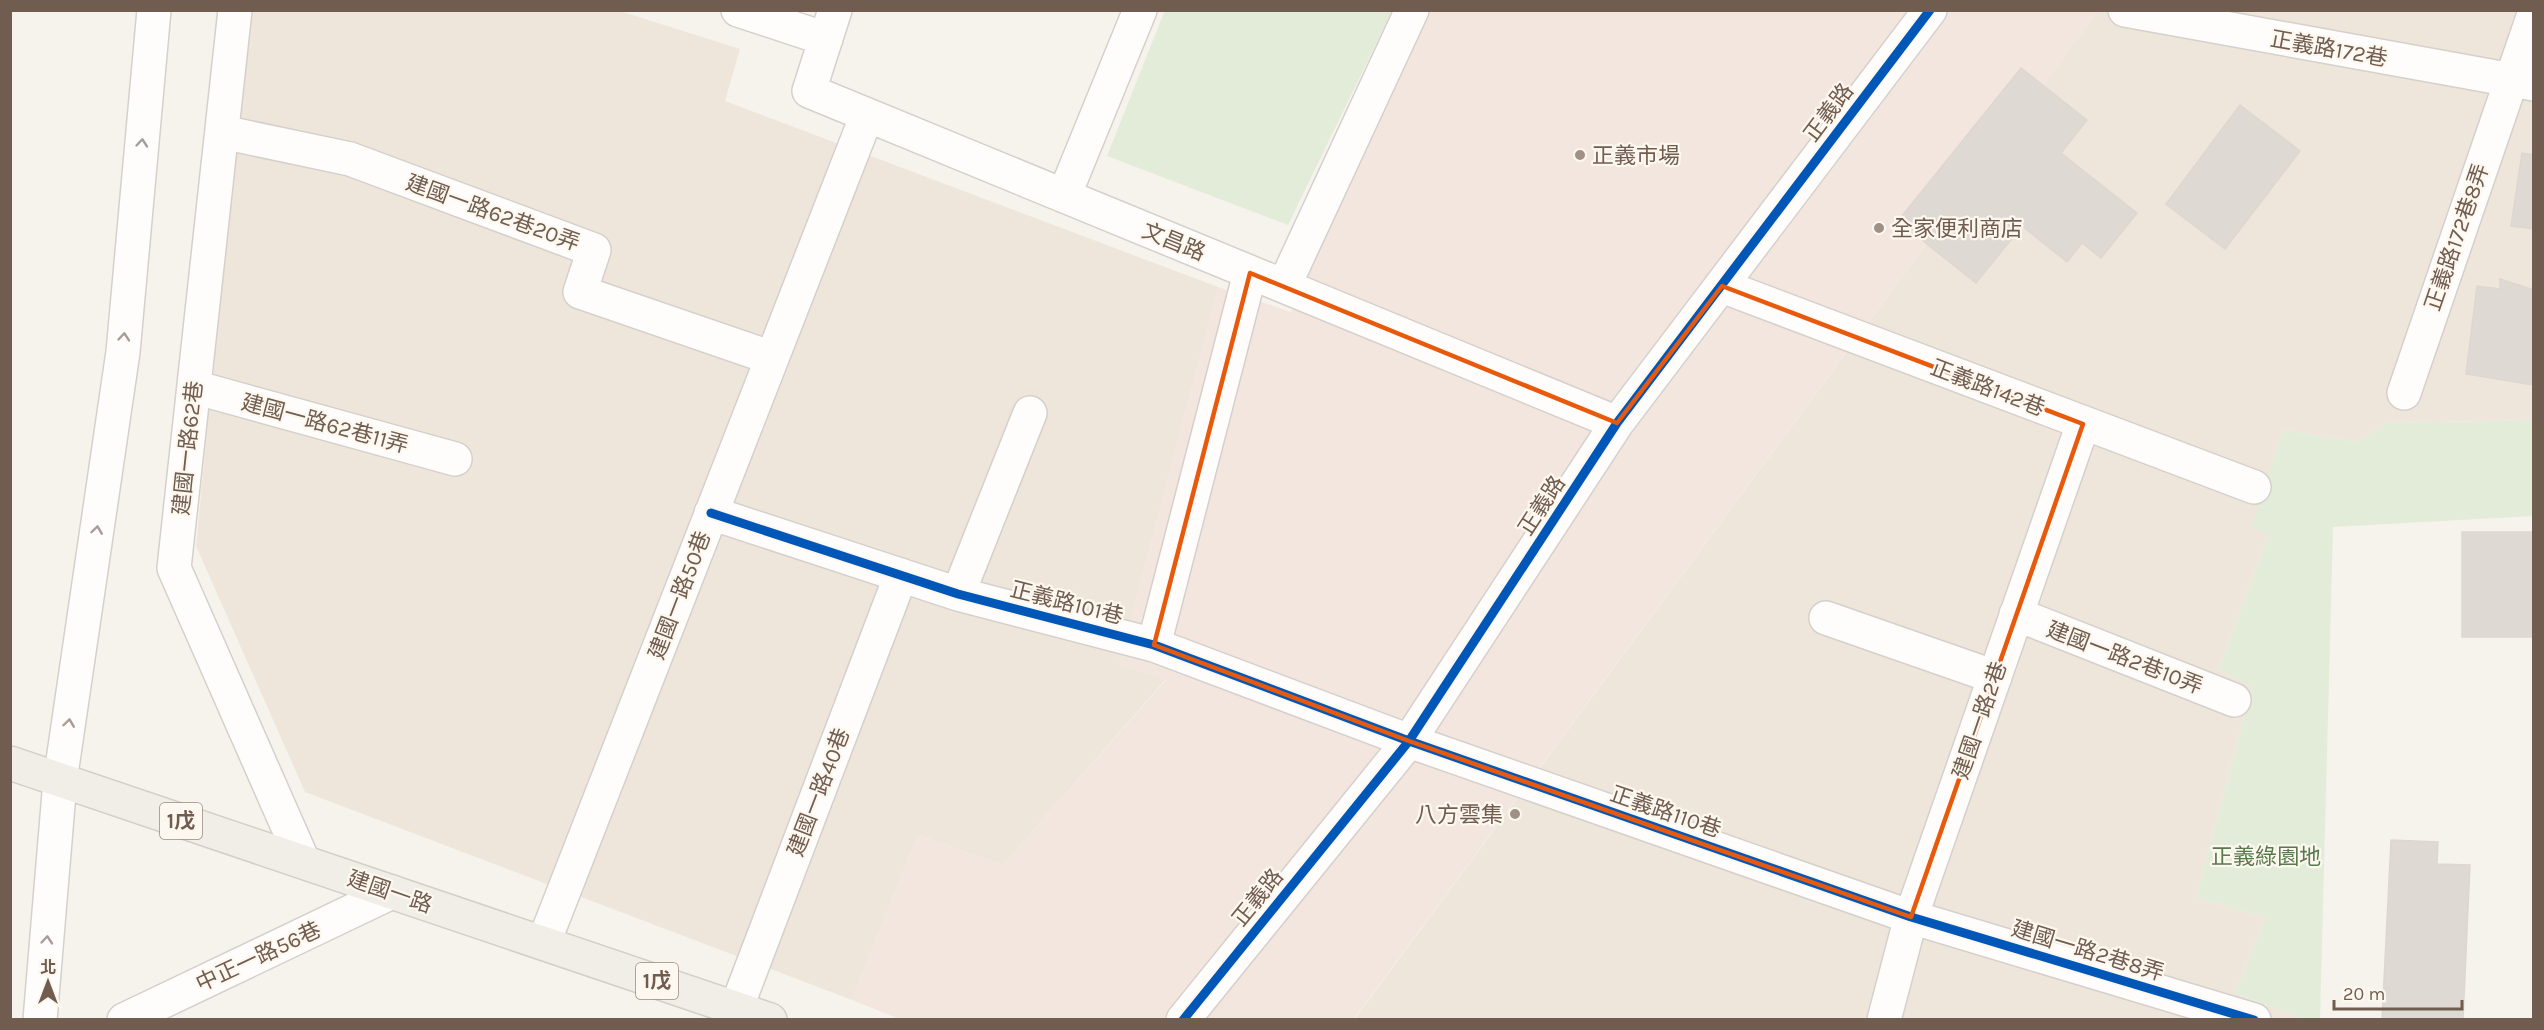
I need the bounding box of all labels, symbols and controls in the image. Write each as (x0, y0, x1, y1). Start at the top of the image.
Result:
street label: 正義路172巷 (2268, 26, 2389, 72)
street label: 正義路 (1799, 78, 1859, 147)
one-way arrow (135, 138, 148, 147)
place label: 正義市場 (1592, 143, 1680, 169)
marker: 正義市場 (1573, 148, 1587, 162)
street label: 正義路172巷8弄 (2420, 160, 2494, 314)
street label: 建國一路62巷20弄 (402, 169, 583, 256)
place label: 全家便利商店 (1891, 216, 2023, 242)
street label: 文昌路 (1138, 218, 1209, 266)
marker: 全家便利商店 (1872, 221, 1886, 235)
one-way arrow (118, 333, 131, 342)
street label: 正義路142巷 (1927, 354, 2048, 422)
street label: 建國一路62巷 (168, 379, 208, 517)
street label: 建國一路62巷11弄 (238, 389, 411, 459)
street label: 正義路 (1513, 471, 1571, 540)
one-way arrow (90, 526, 103, 536)
street label: 建國一路50巷 (644, 527, 716, 663)
street label: 正義路101巷 (1008, 576, 1126, 630)
street label: 建國一路2巷10弄 (2043, 616, 2206, 700)
street label: 建國一路2巷 (1948, 658, 2012, 783)
one-way arrow (62, 718, 74, 728)
street label: 建國一路40巷 (783, 725, 855, 860)
street label: 正義路110巷 (1607, 781, 1725, 843)
place label: 八方雲集 (1415, 802, 1503, 828)
road number: 1戊 (160, 803, 202, 839)
marker: 八方雲集 (1508, 807, 1522, 821)
park label: 正義綠園地 (2211, 844, 2321, 870)
street label: 正義路 (1227, 864, 1289, 931)
street label: 建國一路 (344, 865, 436, 919)
street label: 建國一路2巷8弄 (2008, 915, 2167, 987)
street label: 中正一路56巷 (192, 917, 325, 997)
one-way arrow (40, 936, 53, 945)
north arrow (18, 952, 78, 1012)
text: 北 (40, 958, 56, 977)
road number: 1戊 (636, 963, 678, 999)
scale bar (2334, 973, 2462, 1011)
text: 20 m (2343, 983, 2385, 1005)

